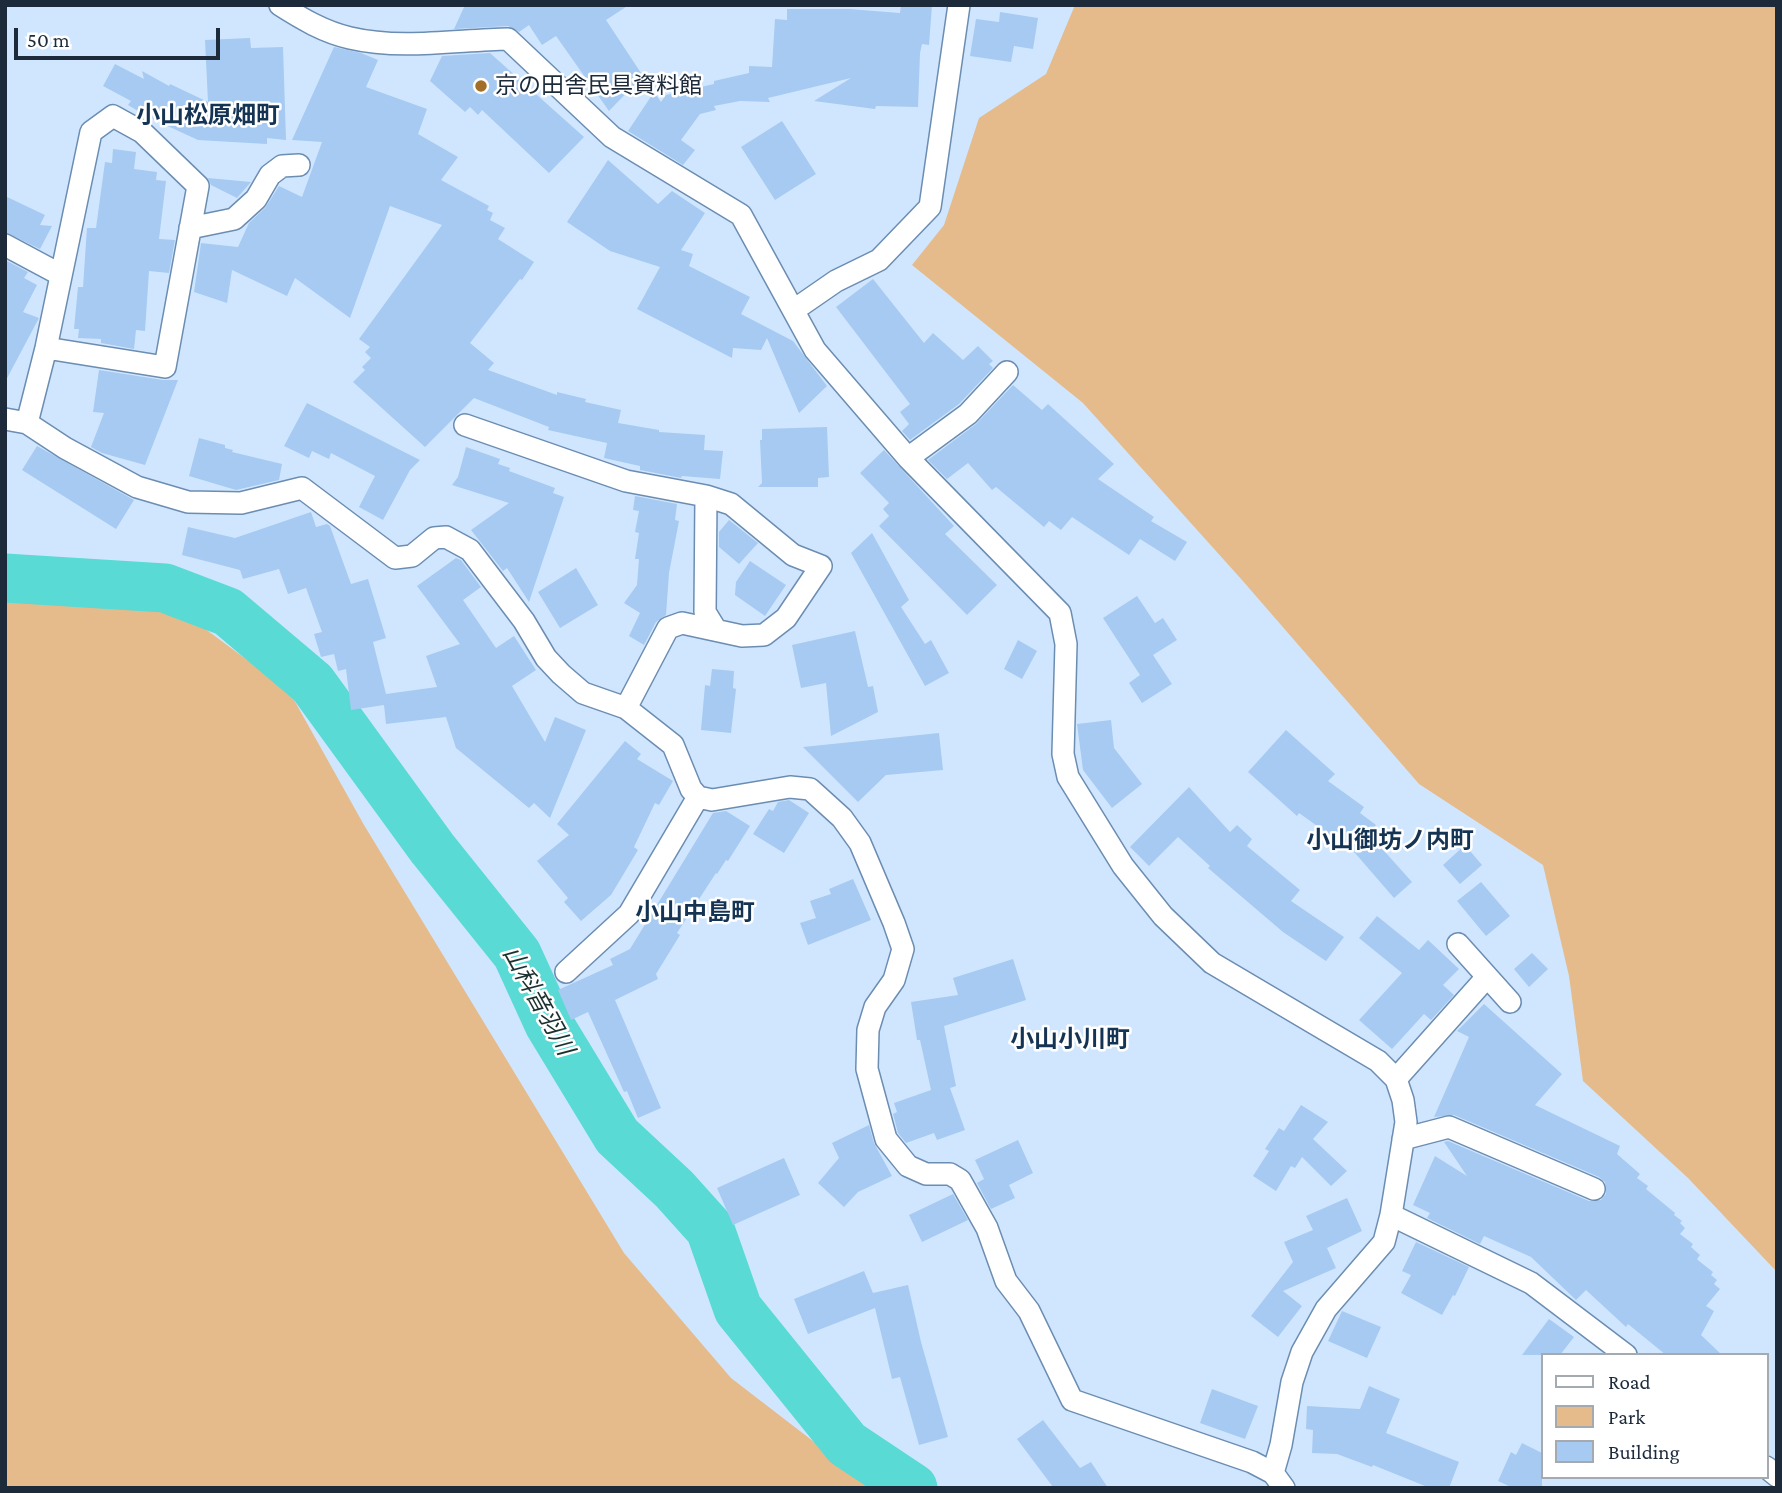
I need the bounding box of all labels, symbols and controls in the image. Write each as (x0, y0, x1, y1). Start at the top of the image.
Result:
scale bar (18, 14, 224, 58)
text: 50 m (27, 28, 70, 52)
place label: 京の田舎民具資料館 (495, 72, 702, 100)
marker: 京の田舎民具資料館 (473, 78, 489, 94)
district label: 小山松原畑町 (136, 102, 280, 130)
district label: 小山御坊ノ内町 (1306, 827, 1474, 855)
district label: 小山中島町 (635, 899, 755, 927)
water label: 山科音羽川 (496, 942, 580, 1060)
district label: 小山小川町 (1010, 1026, 1130, 1054)
legend (1540, 1353, 1768, 1479)
text: Road (1608, 1370, 1651, 1394)
text: Park (1608, 1405, 1645, 1429)
text: Building (1608, 1440, 1680, 1464)

